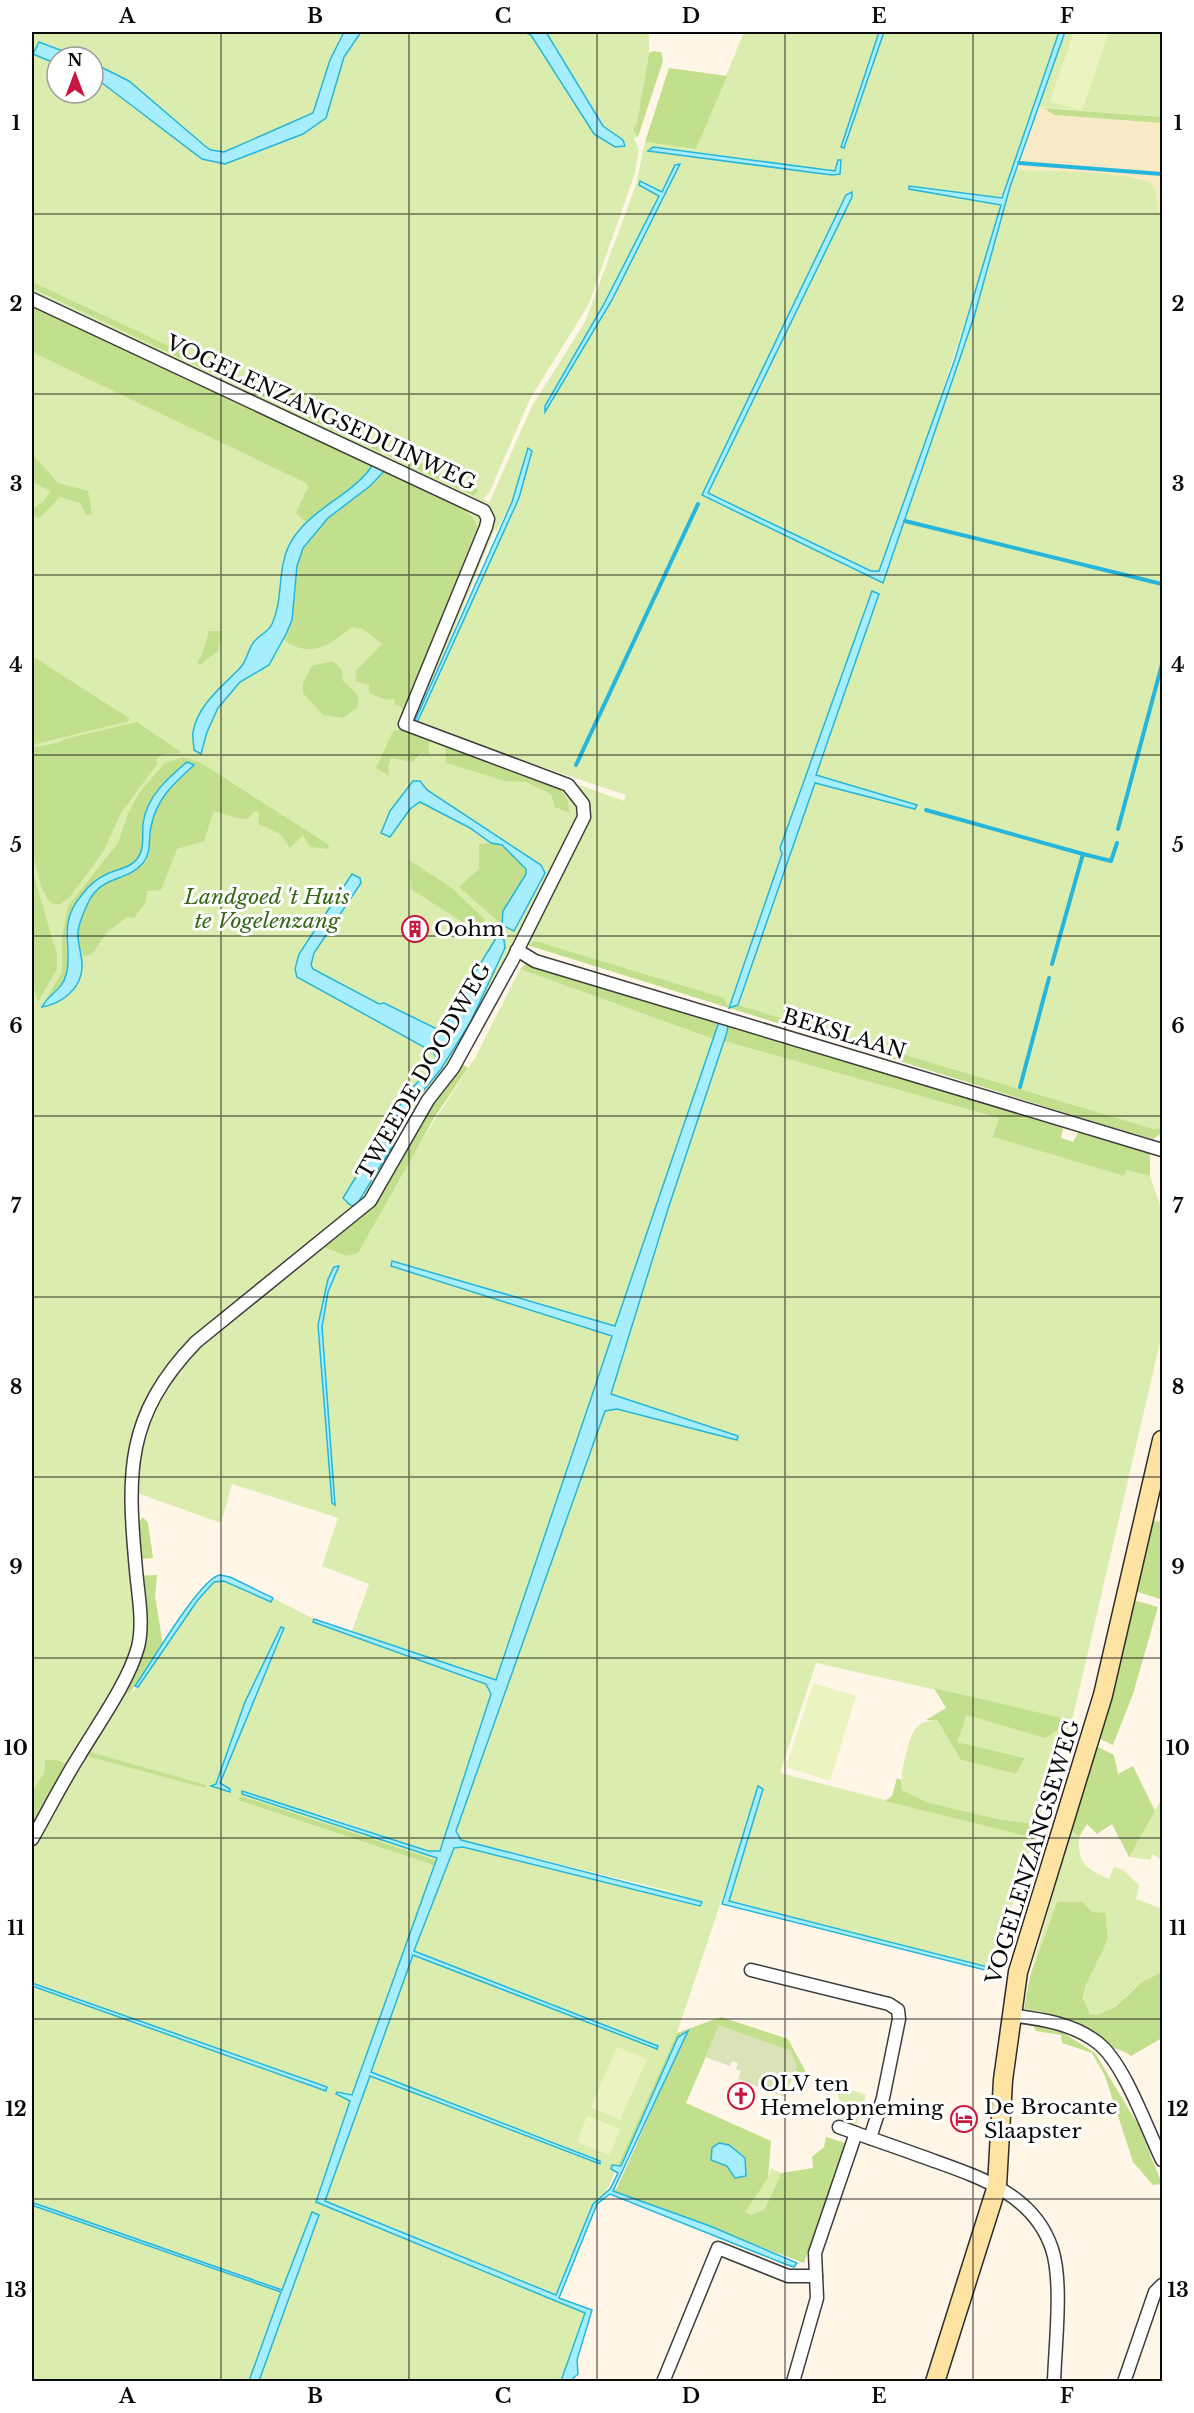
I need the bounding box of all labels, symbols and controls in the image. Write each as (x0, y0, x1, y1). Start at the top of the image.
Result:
text: A (118, 4, 136, 28)
text: B (307, 4, 323, 28)
text: C (495, 4, 511, 28)
text: D (682, 4, 700, 28)
text: E (871, 4, 887, 28)
text: F (1060, 4, 1074, 28)
north arrow (45, 45, 105, 105)
text: N (67, 50, 83, 70)
text: 1 (12, 111, 21, 135)
text: 1 (1174, 111, 1183, 135)
text: 2 (9, 292, 23, 316)
text: 2 (1171, 292, 1185, 316)
street label: VOGELENZANGSEDUINWEG (161, 329, 480, 496)
text: 3 (10, 472, 22, 496)
text: 3 (1172, 472, 1184, 496)
text: 4 (9, 653, 23, 677)
text: 4 (1171, 653, 1185, 677)
text: 5 (10, 833, 22, 857)
text: 5 (1172, 833, 1184, 857)
park label: Landgoed 't Huis te Vogelenzang (183, 884, 350, 934)
building icon: Oohm (400, 914, 430, 944)
place label: Oohm (434, 916, 505, 942)
street label: TWEEDE DOODWEG (351, 958, 497, 1184)
street label: BEKSLAAN (779, 1003, 909, 1065)
text: 6 (9, 1014, 23, 1038)
text: 6 (1171, 1014, 1185, 1038)
text: 7 (11, 1194, 22, 1218)
text: 7 (1173, 1194, 1184, 1218)
text: 8 (10, 1375, 22, 1399)
text: 8 (1172, 1375, 1184, 1399)
text: 9 (9, 1555, 23, 1579)
text: 9 (1171, 1555, 1185, 1579)
street label: VOGELENZANGSEWEG (980, 1717, 1086, 1988)
text: 10 (4, 1736, 28, 1760)
text: 10 (1166, 1736, 1190, 1760)
text: 11 (7, 1916, 25, 1940)
text: 11 (1169, 1916, 1187, 1940)
place label: OLV ten Hemelopneming (760, 2071, 944, 2121)
church icon: OLV ten Hemelopneming (726, 2081, 756, 2111)
place label: De Brocante Slaapster (984, 2094, 1118, 2144)
text: 12 (5, 2097, 27, 2121)
text: 12 (1167, 2097, 1189, 2121)
hotel icon: De Brocante Slaapster (949, 2104, 979, 2134)
text: 13 (5, 2278, 27, 2302)
text: 13 (1167, 2278, 1189, 2302)
text: A (118, 2384, 136, 2408)
text: B (307, 2384, 323, 2408)
text: C (495, 2384, 511, 2408)
text: D (682, 2384, 700, 2408)
text: E (871, 2384, 887, 2408)
text: F (1060, 2384, 1074, 2408)

